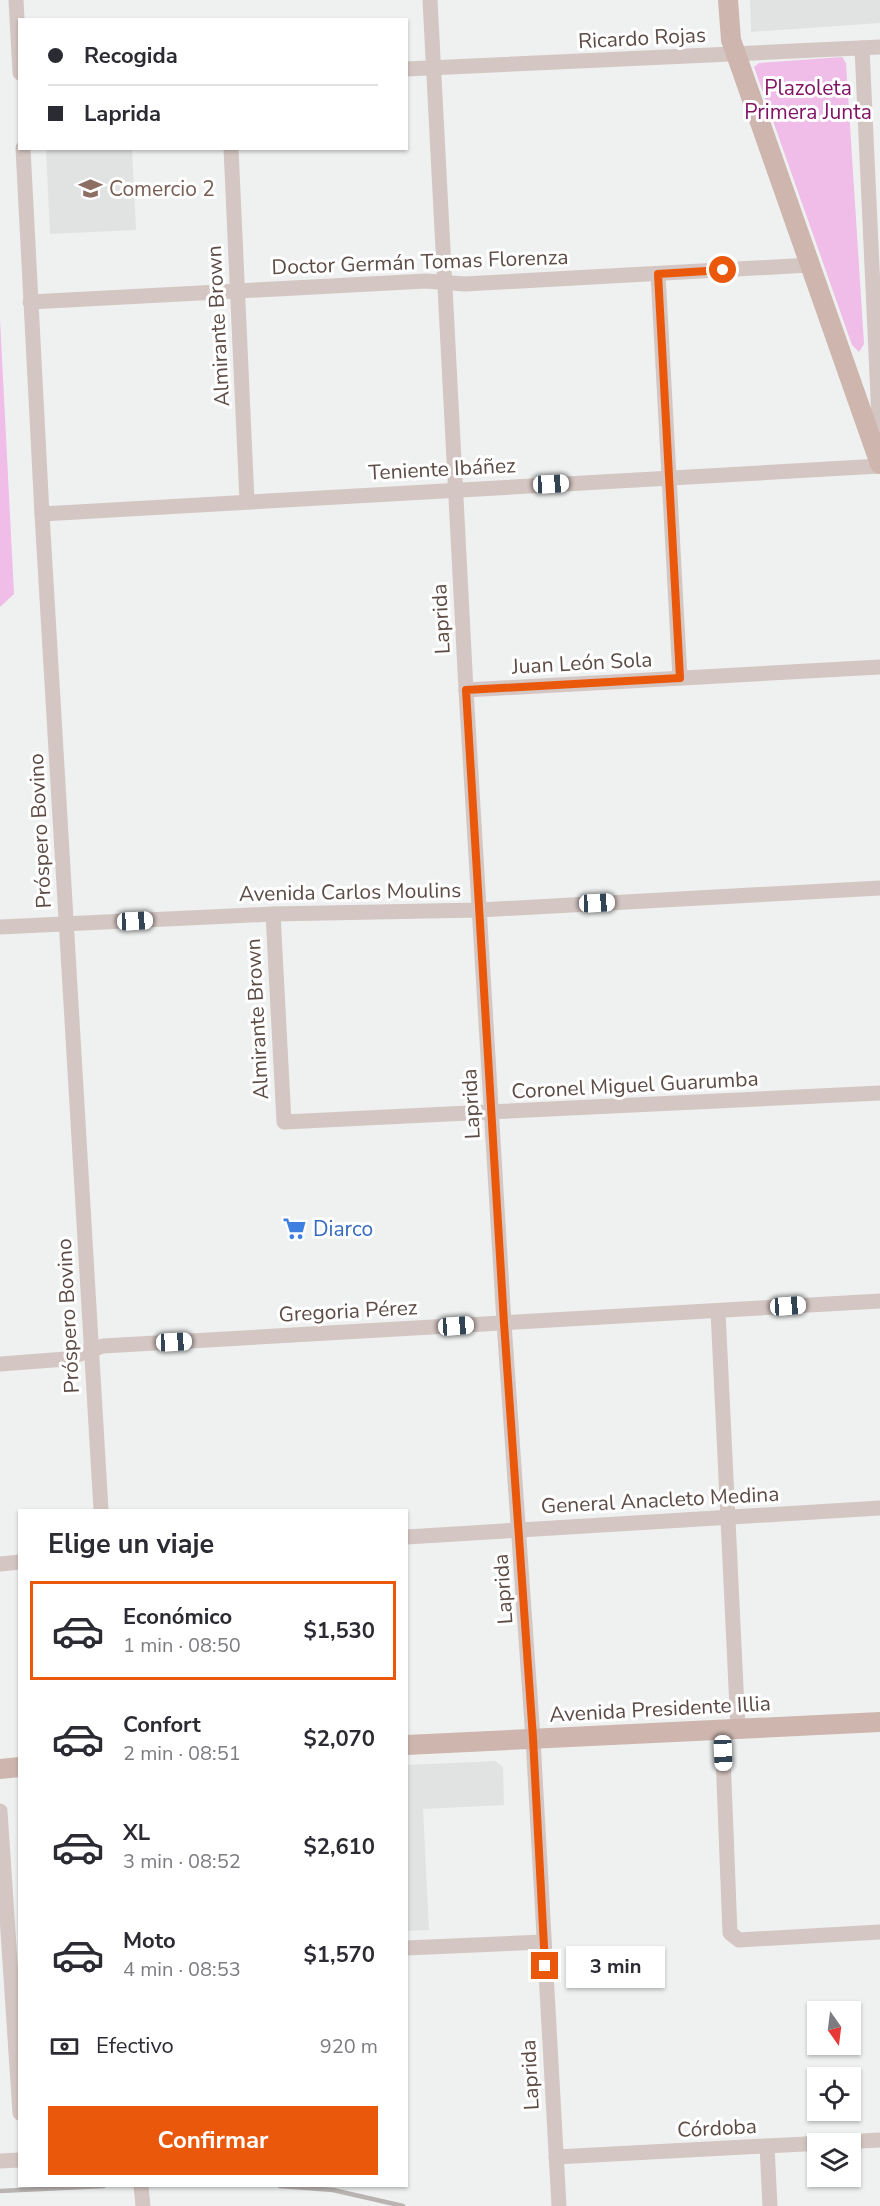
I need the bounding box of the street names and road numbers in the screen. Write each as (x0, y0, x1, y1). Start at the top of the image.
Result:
street label: Ricardo Rojas (577, 21, 707, 55)
street label: Doctor Germán Tomas Florenza (271, 243, 569, 281)
street label: Almirante Brown (200, 245, 236, 407)
street label: Teniente Ibáñez (368, 451, 517, 487)
street label: Laprida (425, 583, 457, 655)
street label: Juan León Sola (510, 645, 653, 681)
street label: Próspero Bovino (22, 753, 58, 909)
street label: Avenida Carlos Moulins (239, 876, 461, 908)
street label: Almirante Brown (239, 938, 275, 1100)
street label: Coronel Miguel Guarumba (511, 1065, 759, 1105)
street label: Laprida (455, 1068, 487, 1140)
street label: Próspero Bovino (50, 1238, 86, 1394)
street label: Gregoria Pérez (278, 1293, 418, 1329)
street label: General Anacleto Medina (540, 1480, 780, 1520)
street label: Laprida (487, 1553, 519, 1625)
street label: Avenida Presidente Illia (549, 1689, 771, 1729)
street label: Laprida (514, 2039, 546, 2111)
street label: Córdoba (676, 2112, 758, 2144)

